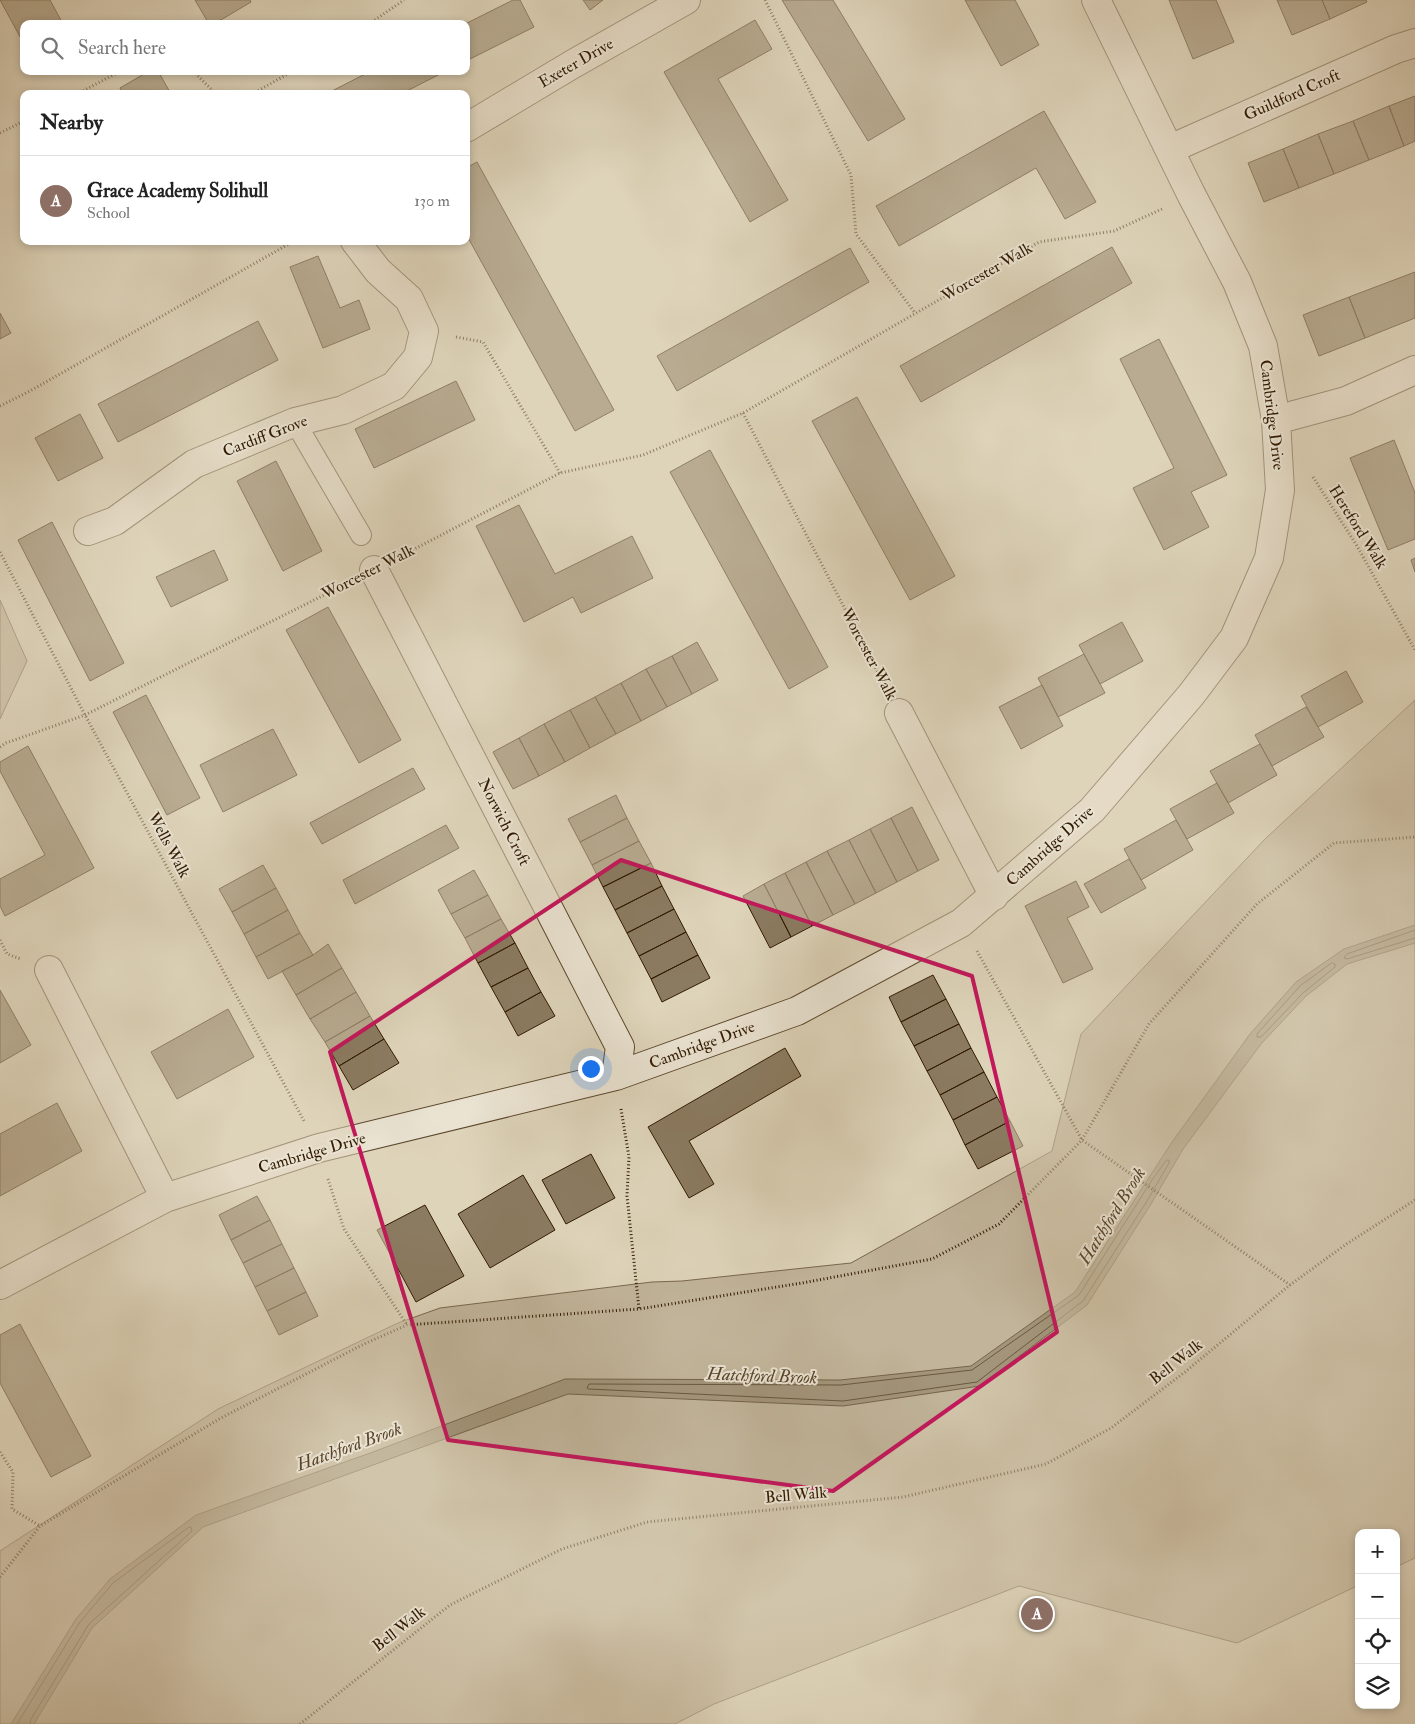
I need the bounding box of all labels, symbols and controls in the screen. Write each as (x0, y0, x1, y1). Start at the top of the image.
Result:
search box (20, 20, 470, 75)
street label: Exeter Drive (535, 33, 617, 92)
icon: search (38, 34, 66, 62)
text: Search here (78, 36, 166, 60)
street label: Guildford Croft (1241, 65, 1343, 125)
text: Nearby (40, 109, 103, 136)
text: Grace Academy Solihull (87, 179, 268, 203)
text: A (51, 191, 61, 211)
text: 130 m (414, 191, 450, 211)
text: School (87, 203, 130, 223)
street label: Worcester Walk (937, 238, 1036, 307)
street label: Cambridge Drive (1255, 359, 1289, 472)
street label: Cardiff Grove (220, 411, 310, 461)
street label: Hereford Walk (1324, 481, 1392, 573)
street label: Worcester Walk (317, 540, 418, 604)
street label: Worcester Walk (836, 604, 902, 704)
street label: Norwich Croft (473, 775, 535, 869)
street label: Cambridge Drive (1002, 801, 1098, 891)
street label: Wells Walk (143, 808, 195, 882)
street label: Cambridge Drive (646, 1017, 758, 1073)
your location (578, 1056, 604, 1082)
street label: Cambridge Drive (256, 1128, 368, 1178)
water label: Hatchford Brook (1072, 1163, 1151, 1270)
street label: Bell Walk (1145, 1335, 1207, 1389)
water label: Hatchford Brook (705, 1363, 818, 1389)
water label: Hatchford Brook (292, 1417, 405, 1477)
street label: Bell Walk (764, 1482, 828, 1508)
map controls (1355, 1529, 1400, 1709)
button: + (1355, 1529, 1400, 1574)
button: − (1355, 1574, 1400, 1619)
pin: A (1021, 1595, 1053, 1633)
street label: Bell Walk (368, 1602, 430, 1656)
button: locate (1355, 1619, 1400, 1664)
button: layers (1355, 1664, 1400, 1709)

